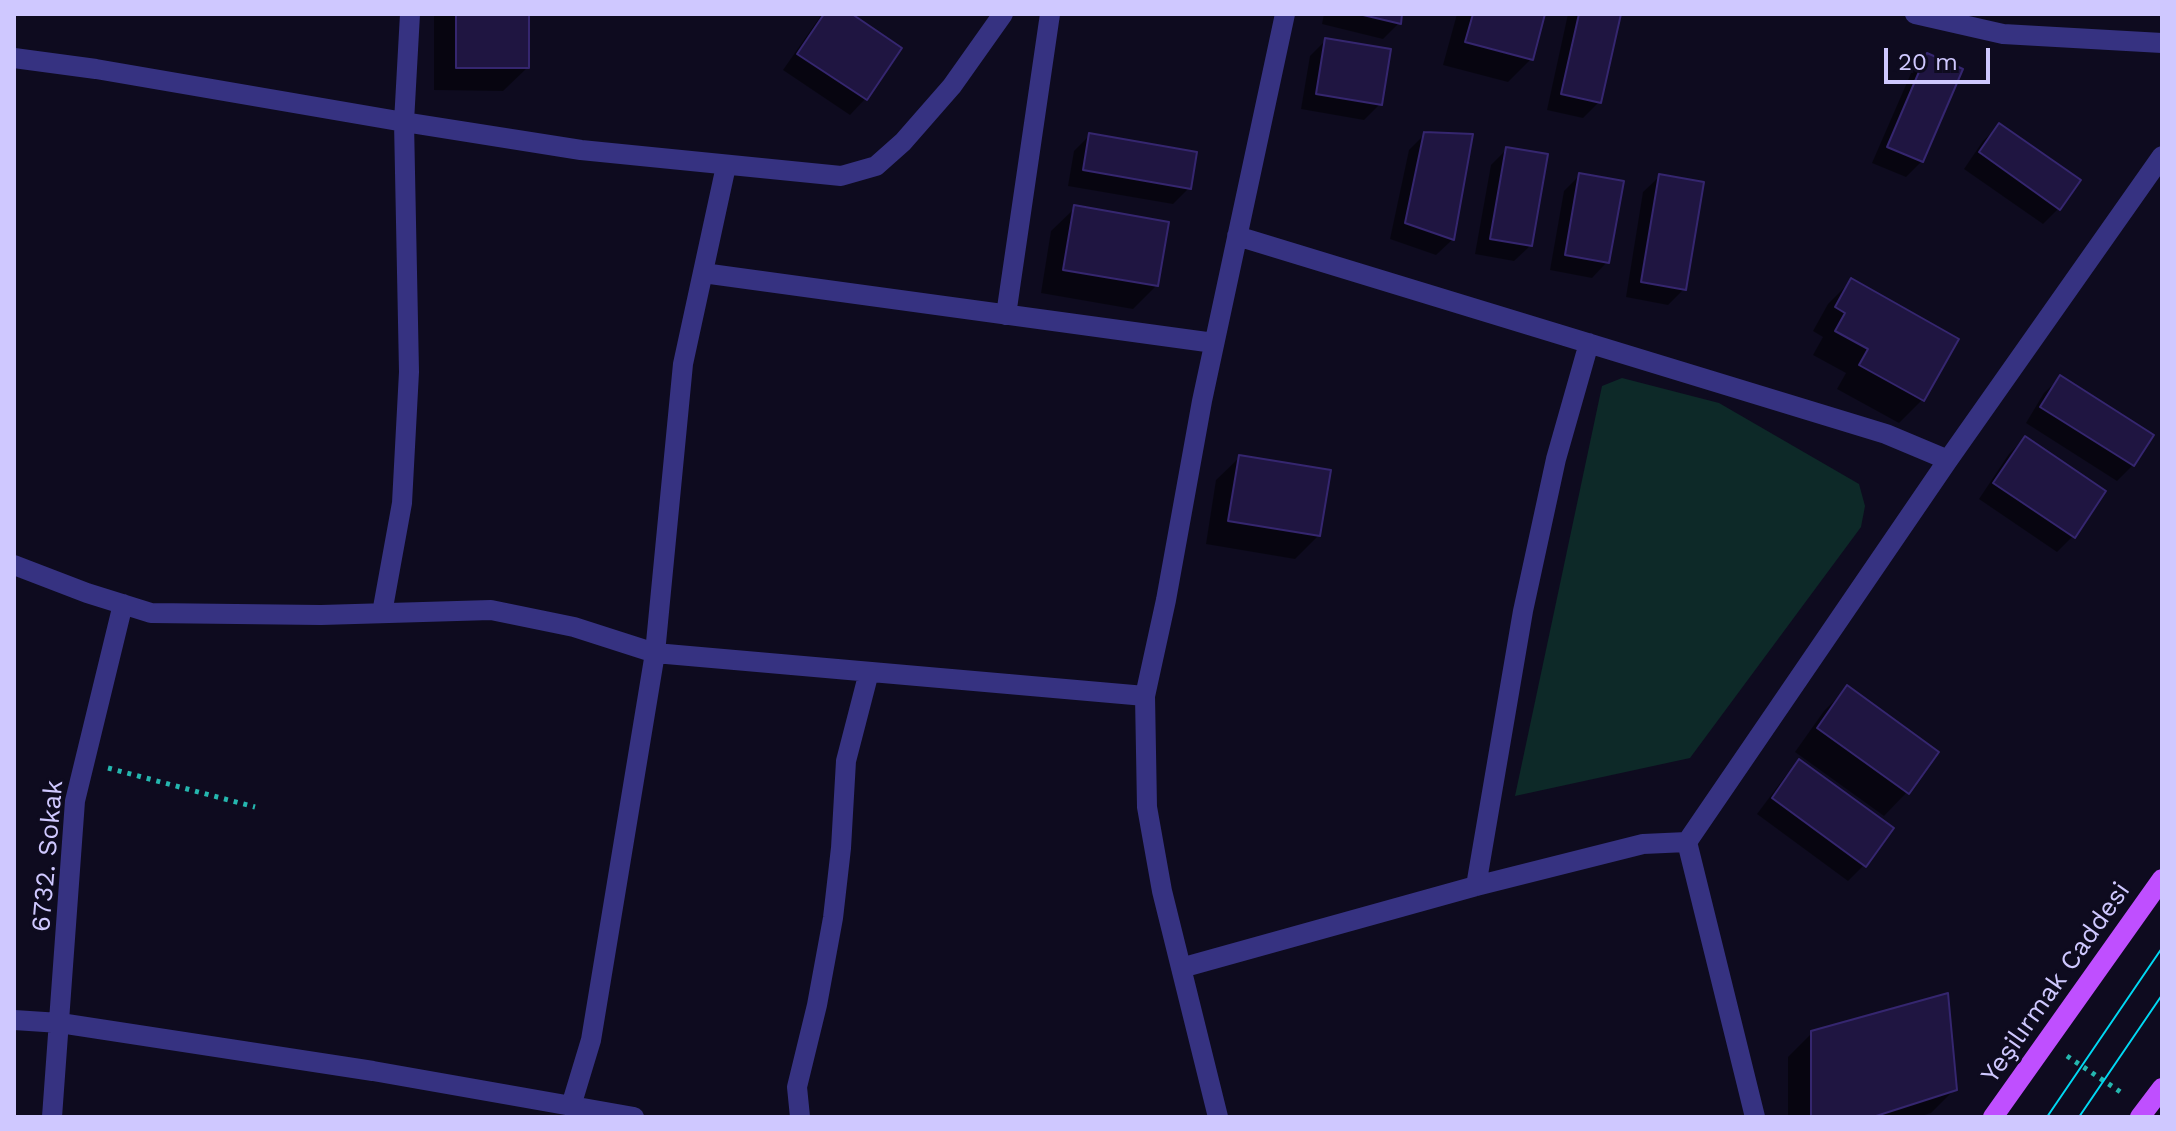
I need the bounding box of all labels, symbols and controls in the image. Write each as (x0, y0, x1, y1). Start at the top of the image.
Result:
scale bar (1888, 32, 1994, 82)
text: 20 m (1898, 48, 1958, 76)
street label: 6732. Sokak (26, 779, 70, 933)
street label: Yeşilırmak Caddesi (1975, 877, 2137, 1089)

